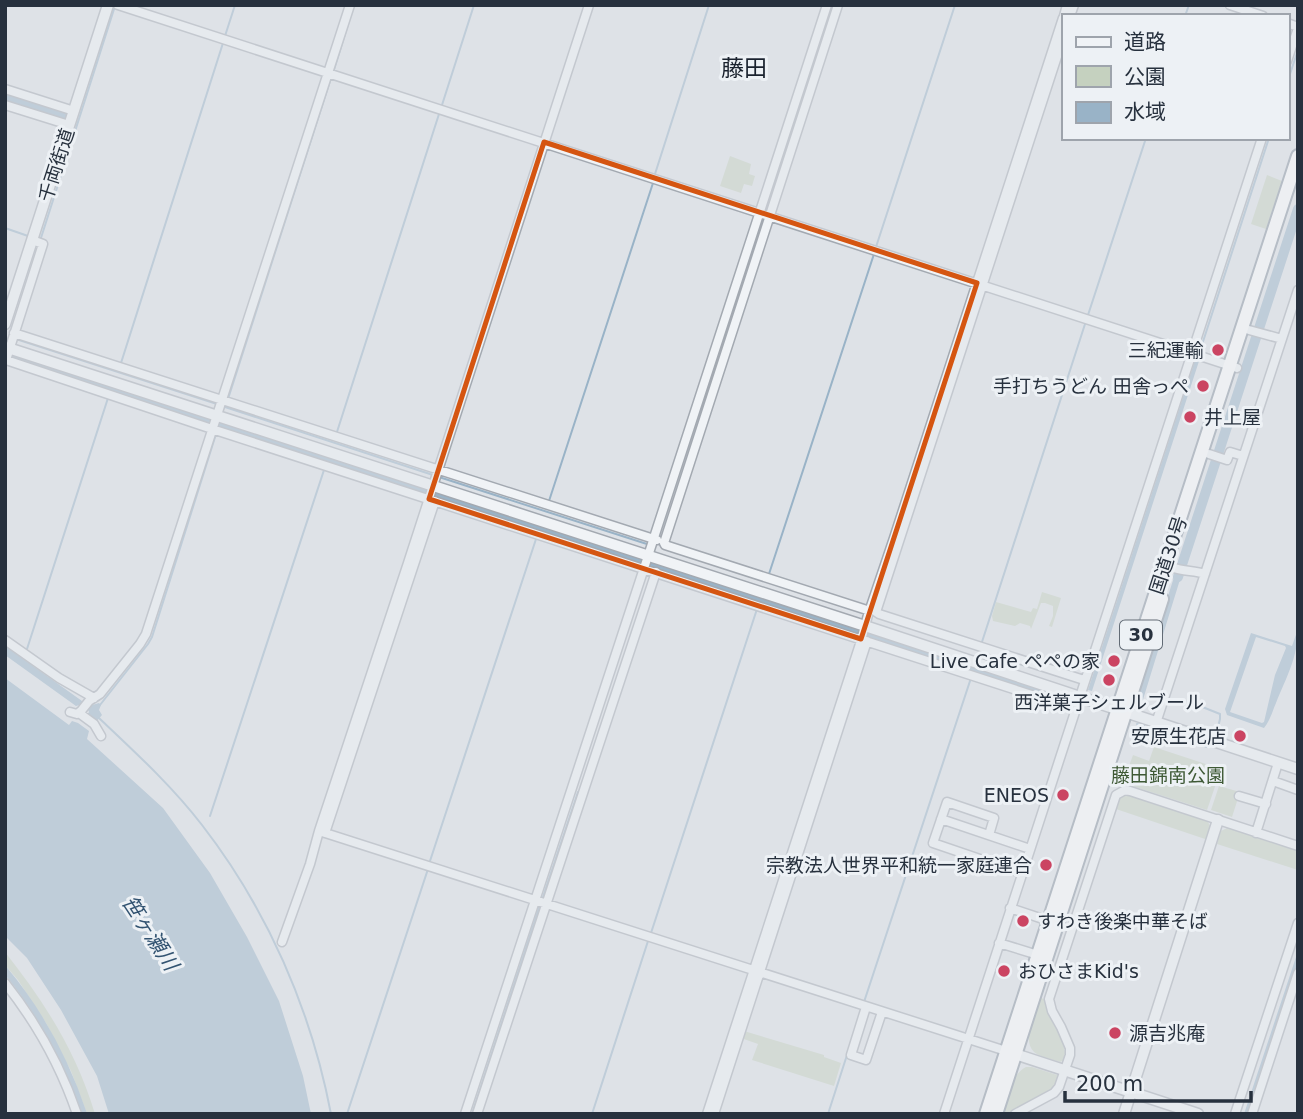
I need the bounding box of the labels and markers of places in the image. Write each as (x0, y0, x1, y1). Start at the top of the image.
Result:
place label: 三紀運輸 (1128, 339, 1204, 361)
marker: 三紀運輸 (1210, 342, 1226, 358)
place label: 手打ちうどん 田舎っぺ (993, 375, 1189, 397)
marker: 手打ちうどん 田舎っぺ (1195, 378, 1211, 394)
place label: 井上屋 (1204, 406, 1261, 428)
marker: 井上屋 (1182, 409, 1198, 425)
place label: Live Cafe ペペの家 (930, 650, 1100, 672)
marker: Live Cafe ペペの家 (1106, 653, 1122, 669)
marker: 西洋菓子シェルブール (1101, 672, 1117, 688)
place label: 西洋菓子シェルブール (1014, 691, 1204, 713)
place label: 安原生花店 (1131, 725, 1226, 747)
marker: 安原生花店 (1232, 728, 1248, 744)
place label: ENEOS (984, 784, 1049, 806)
marker: ENEOS (1055, 787, 1071, 803)
place label: 宗教法人世界平和統一家庭連合 (766, 854, 1032, 876)
marker: 宗教法人世界平和統一家庭連合 (1038, 857, 1054, 873)
place label: すわき後楽中華そば (1037, 910, 1208, 932)
marker: すわき後楽中華そば (1015, 913, 1031, 929)
place label: おひさまKid's (1018, 960, 1139, 982)
marker: おひさまKid's (996, 963, 1012, 979)
place label: 源吉兆庵 (1129, 1022, 1205, 1044)
marker: 源吉兆庵 (1107, 1025, 1123, 1041)

